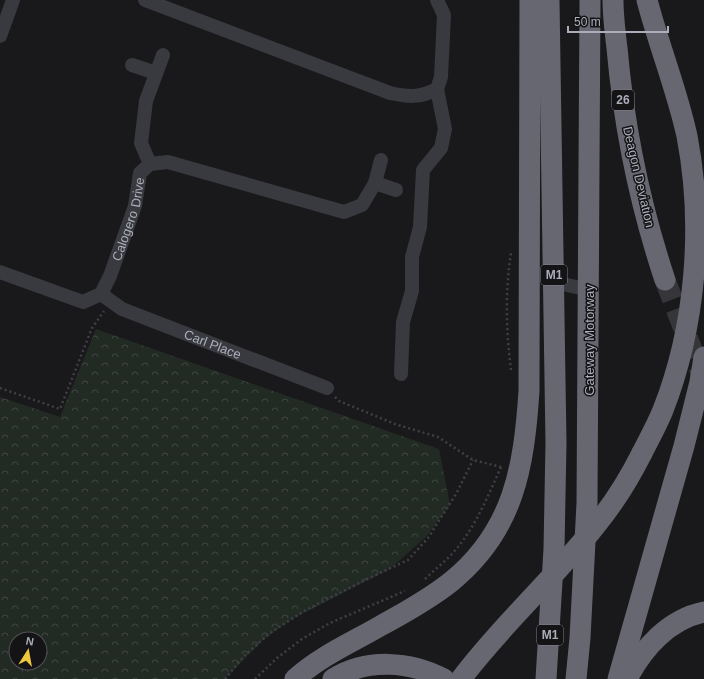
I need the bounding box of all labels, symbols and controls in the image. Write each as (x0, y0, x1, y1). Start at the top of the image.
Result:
scale bar (568, 8, 668, 34)
text: 50 m (574, 15, 601, 29)
road number: 26 (612, 90, 634, 110)
street label: Deagon Deviation (620, 125, 658, 229)
street label: Calogero Drive (108, 176, 147, 263)
road number: M1 (541, 265, 567, 285)
street label: Gateway Motorway (582, 284, 597, 396)
street label: Carl Place (182, 326, 243, 362)
road number: M1 (537, 625, 563, 645)
north arrow (8, 631, 48, 671)
text: N (25, 635, 35, 648)

